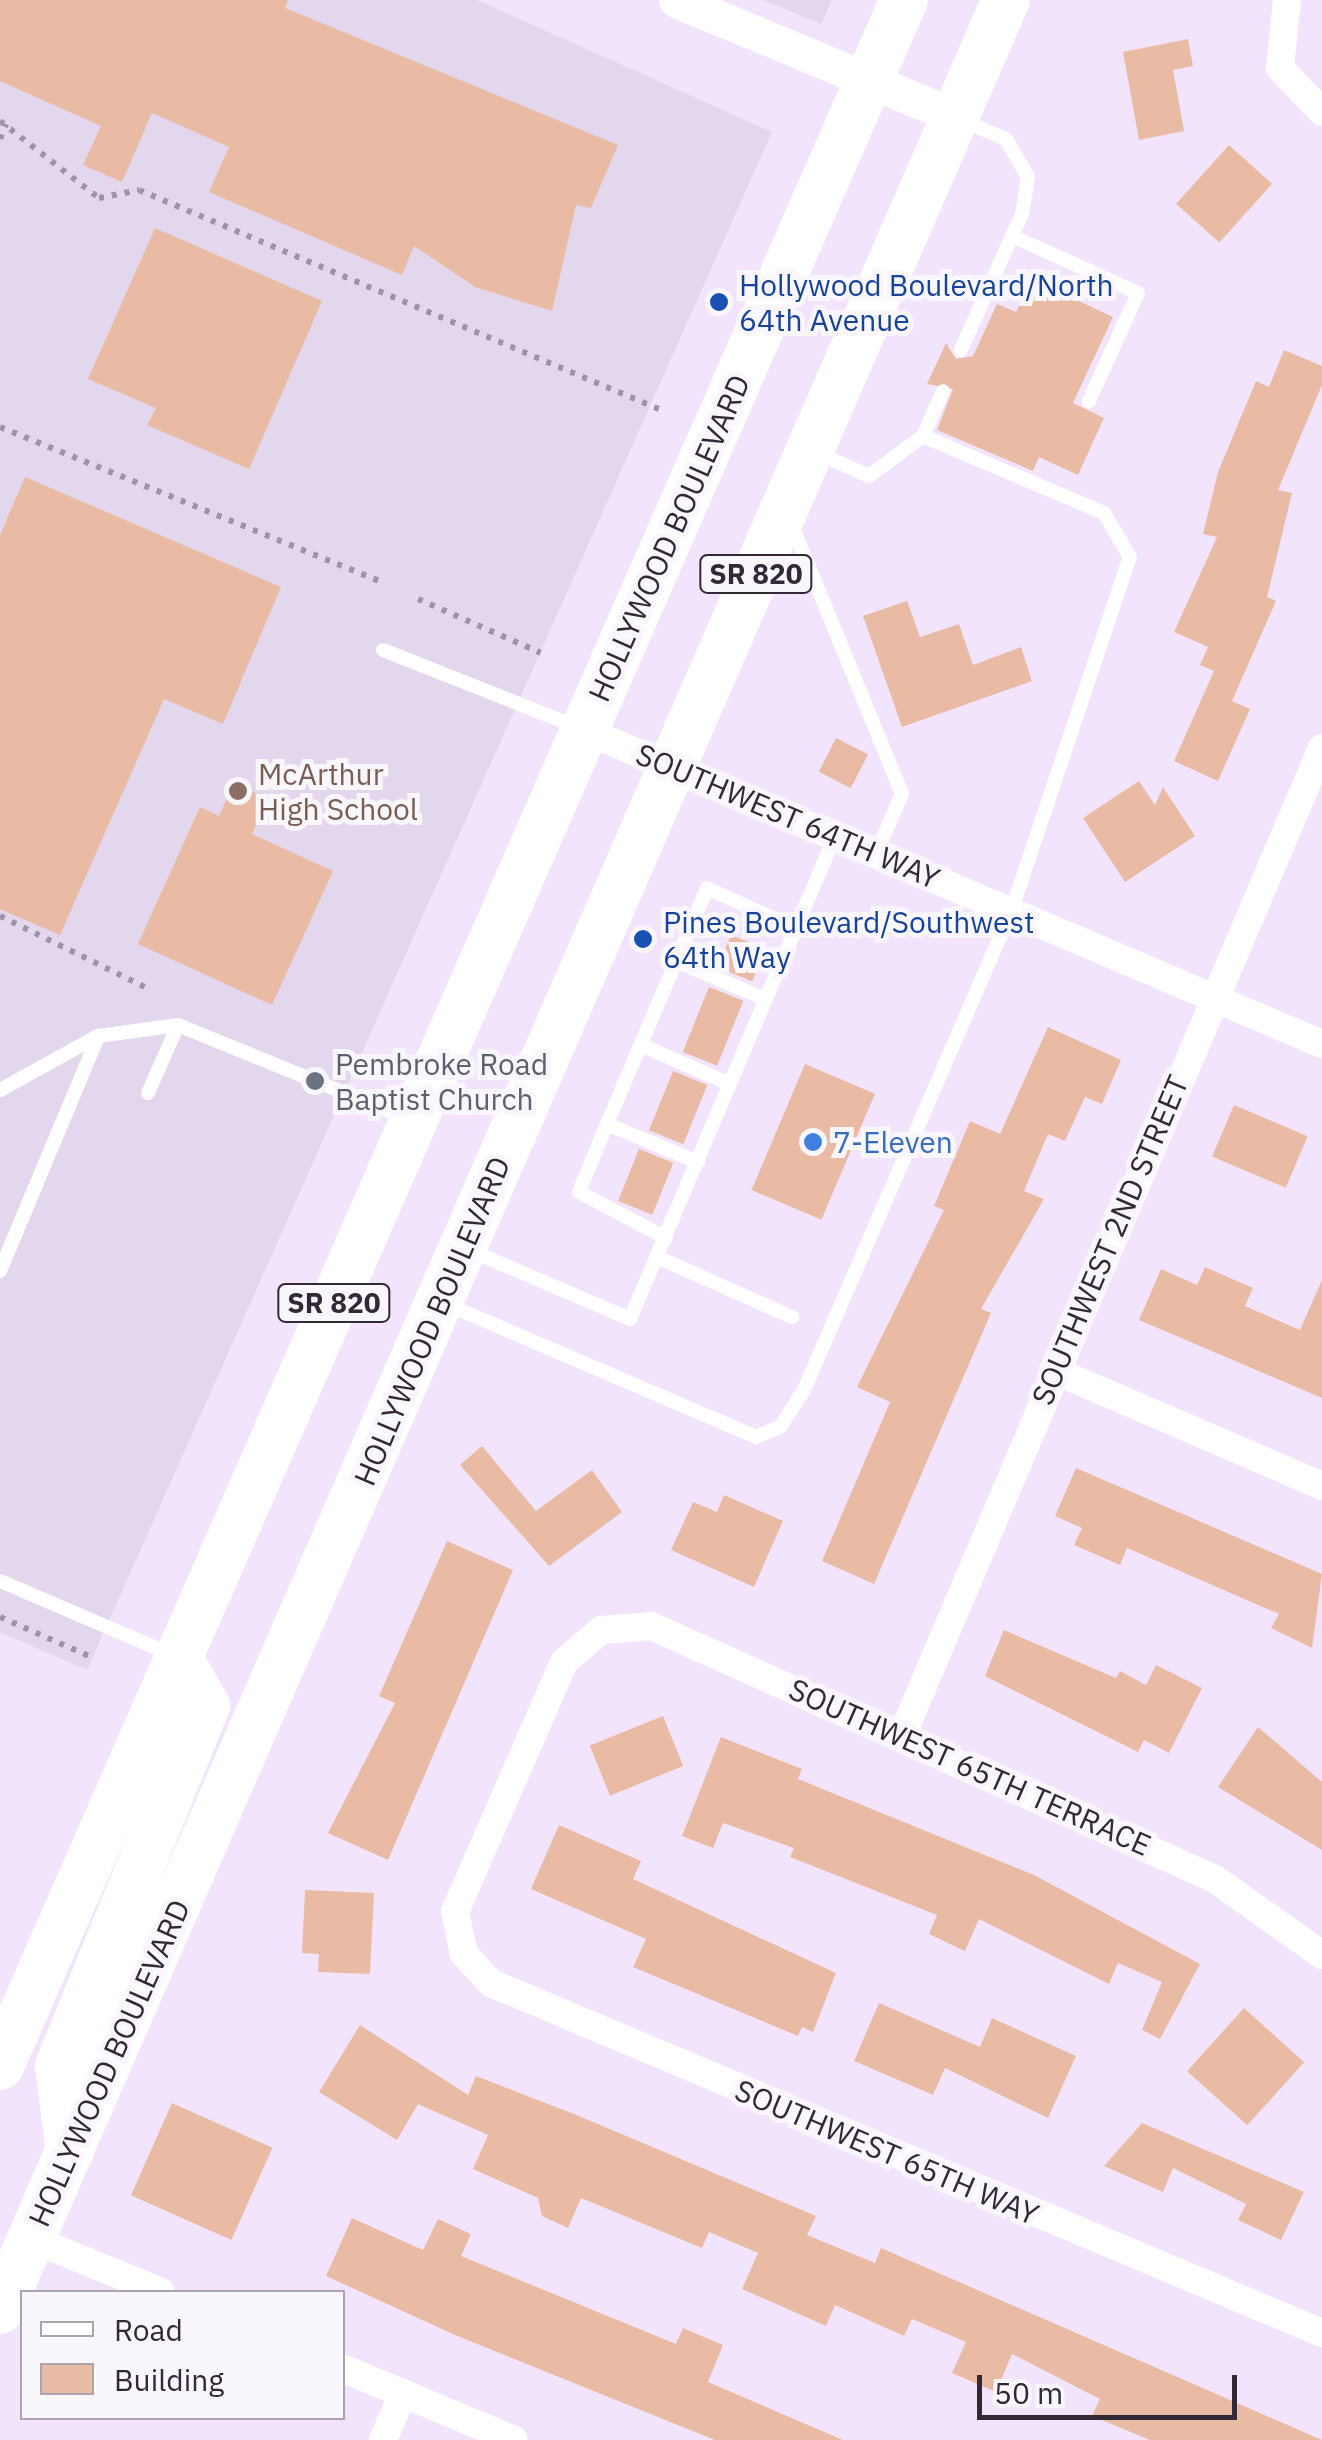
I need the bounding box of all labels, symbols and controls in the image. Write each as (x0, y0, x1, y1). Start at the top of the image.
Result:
place label: Hollywood Boulevard/North 64th Avenue (739, 267, 1114, 338)
marker: Hollywood Boulevard/North 64th Avenue (708, 291, 730, 313)
street label: HOLLYWOOD BOULEVARD (581, 369, 757, 707)
road number: SR 820 (698, 551, 814, 597)
street label: SOUTHWEST 64TH WAY (631, 736, 945, 896)
place label: McArthur High School (258, 756, 418, 826)
marker: McArthur High School (227, 780, 249, 802)
place label: Pines Boulevard/Southwest 64th Way (663, 904, 1034, 974)
marker: Pines Boulevard/Southwest 64th Way (632, 928, 654, 950)
place label: Pembroke Road Baptist Church (335, 1046, 548, 1116)
marker: Pembroke Road Baptist Church (304, 1070, 326, 1092)
street label: SOUTHWEST 2ND STREET (1024, 1070, 1196, 1410)
place label: 7-Eleven (833, 1124, 953, 1160)
marker: 7-Eleven (802, 1131, 824, 1153)
street label: HOLLYWOOD BOULEVARD (346, 1151, 518, 1491)
road number: SR 820 (276, 1280, 392, 1326)
street label: SOUTHWEST 65TH TERRACE (783, 1671, 1157, 1863)
street label: HOLLYWOOD BOULEVARD (21, 1894, 197, 2232)
street label: SOUTHWEST 65TH WAY (730, 2072, 1044, 2232)
legend (20, 2290, 345, 2420)
text: Road (114, 2310, 183, 2349)
scale bar (982, 2355, 1242, 2417)
text: Building (114, 2360, 224, 2399)
text: 50 m (994, 2373, 1063, 2412)

